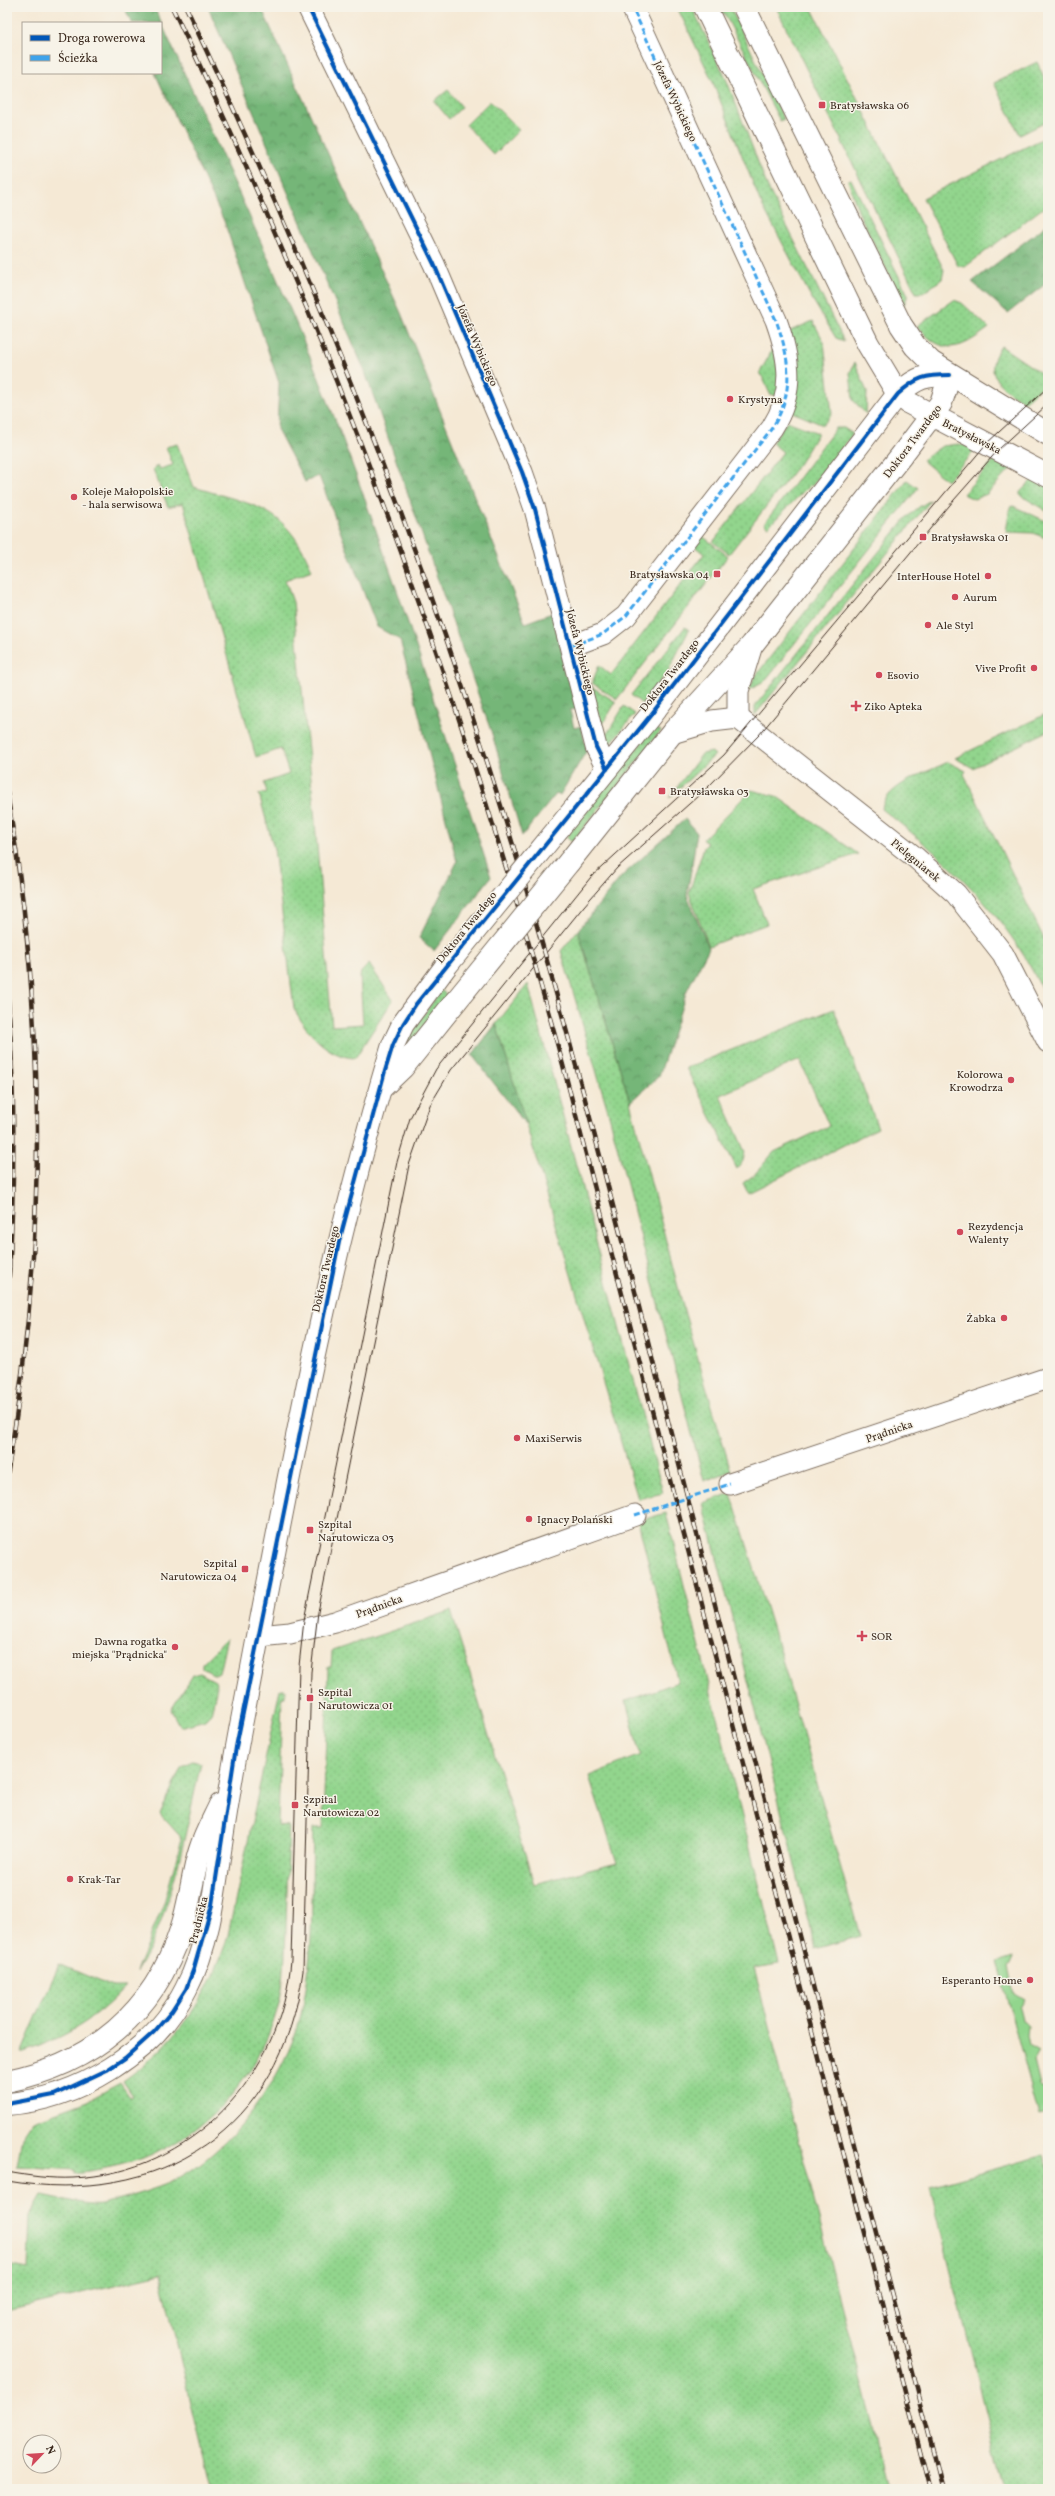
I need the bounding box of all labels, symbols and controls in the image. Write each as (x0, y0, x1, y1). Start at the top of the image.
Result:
legend (22, 22, 162, 74)
text: Droga rowerowa (58, 31, 145, 47)
text: Ścieżka (58, 50, 98, 67)
street label: Józefa Wybickiego (649, 59, 700, 145)
place label: Bratysławska 06 (830, 99, 909, 114)
marker: Bratysławska 06 (817, 100, 827, 110)
street label: Józefa Wybickiego (453, 302, 501, 389)
place label: Krystyna (738, 393, 783, 408)
marker: Krystyna (725, 394, 735, 404)
street label: Doktora Twardego (881, 402, 946, 482)
street label: Bratysławska (939, 416, 1004, 459)
place label: Koleje Małopolskie - hala serwisowa (82, 485, 173, 513)
marker: Koleje Małopolskie - hala serwisowa (69, 492, 79, 502)
place label: Bratysławska 01 (931, 531, 1009, 546)
marker: Bratysławska 01 (918, 532, 928, 542)
place label: Bratysławska 04 (629, 568, 709, 583)
marker: Bratysławska 04 (712, 569, 722, 579)
place label: InterHouse Hotel (897, 570, 980, 585)
marker: InterHouse Hotel (983, 571, 993, 581)
place label: Aurum (963, 591, 998, 606)
marker: Aurum (950, 592, 960, 602)
street label: Józefa Wybickiego (562, 608, 597, 697)
place label: Ale Styl (936, 619, 974, 634)
marker: Ale Styl (923, 620, 933, 630)
street label: Doktora Twardego (637, 636, 703, 715)
place label: Vive Profit (975, 662, 1026, 677)
marker: Vive Profit (1029, 663, 1039, 673)
place label: Esovio (887, 669, 919, 684)
marker: Esovio (874, 670, 884, 680)
place label: Ziko Apteka (864, 700, 923, 715)
marker: Ziko Apteka (851, 701, 861, 711)
place label: Bratysławska 03 (670, 785, 749, 800)
marker: Bratysławska 03 (657, 786, 667, 796)
street label: Pielęgniarek (887, 836, 943, 886)
street label: Doktora Twardego (433, 889, 501, 967)
place label: Kolorowa Krowodrza (949, 1068, 1004, 1096)
marker: Kolorowa Krowodrza (1006, 1075, 1016, 1085)
place label: Rezydencja Walenty (968, 1220, 1024, 1248)
street label: Doktora Twardego (309, 1224, 344, 1314)
marker: Rezydencja Walenty (955, 1227, 965, 1237)
place label: Żabka (966, 1312, 997, 1327)
marker: Żabka (999, 1313, 1009, 1323)
street label: Prądnicka (864, 1417, 915, 1447)
place label: MaxiSerwis (525, 1432, 582, 1447)
marker: MaxiSerwis (512, 1433, 522, 1443)
place label: Ignacy Polański (537, 1513, 613, 1528)
marker: Ignacy Polański (524, 1514, 534, 1524)
place label: Szpital Narutowicza 03 (318, 1518, 394, 1546)
marker: Szpital Narutowicza 03 (305, 1525, 315, 1535)
place label: Szpital Narutowicza 04 (160, 1557, 237, 1585)
marker: Szpital Narutowicza 04 (240, 1564, 250, 1574)
street label: Prądnicka (354, 1592, 405, 1623)
marker: SOR (856, 1630, 868, 1642)
place label: SOR (871, 1630, 893, 1645)
place label: Dawna rogatka miejska "Prądnicka" (72, 1635, 168, 1663)
marker: Dawna rogatka miejska "Prądnicka" (170, 1642, 180, 1652)
place label: Szpital Narutowicza 01 (318, 1686, 393, 1714)
marker: Szpital Narutowicza 01 (305, 1693, 315, 1703)
place label: Szpital Narutowicza 02 (303, 1793, 379, 1821)
marker: Szpital Narutowicza 02 (290, 1800, 300, 1810)
place label: Krak-Tar (78, 1873, 121, 1888)
marker: Krak-Tar (65, 1874, 75, 1884)
street label: Prądnicka (186, 1894, 213, 1946)
place label: Esperanto Home (942, 1974, 1022, 1989)
marker: Esperanto Home (1025, 1975, 1035, 1985)
north arrow (22, 2434, 62, 2474)
text: N (41, 2444, 58, 2457)

